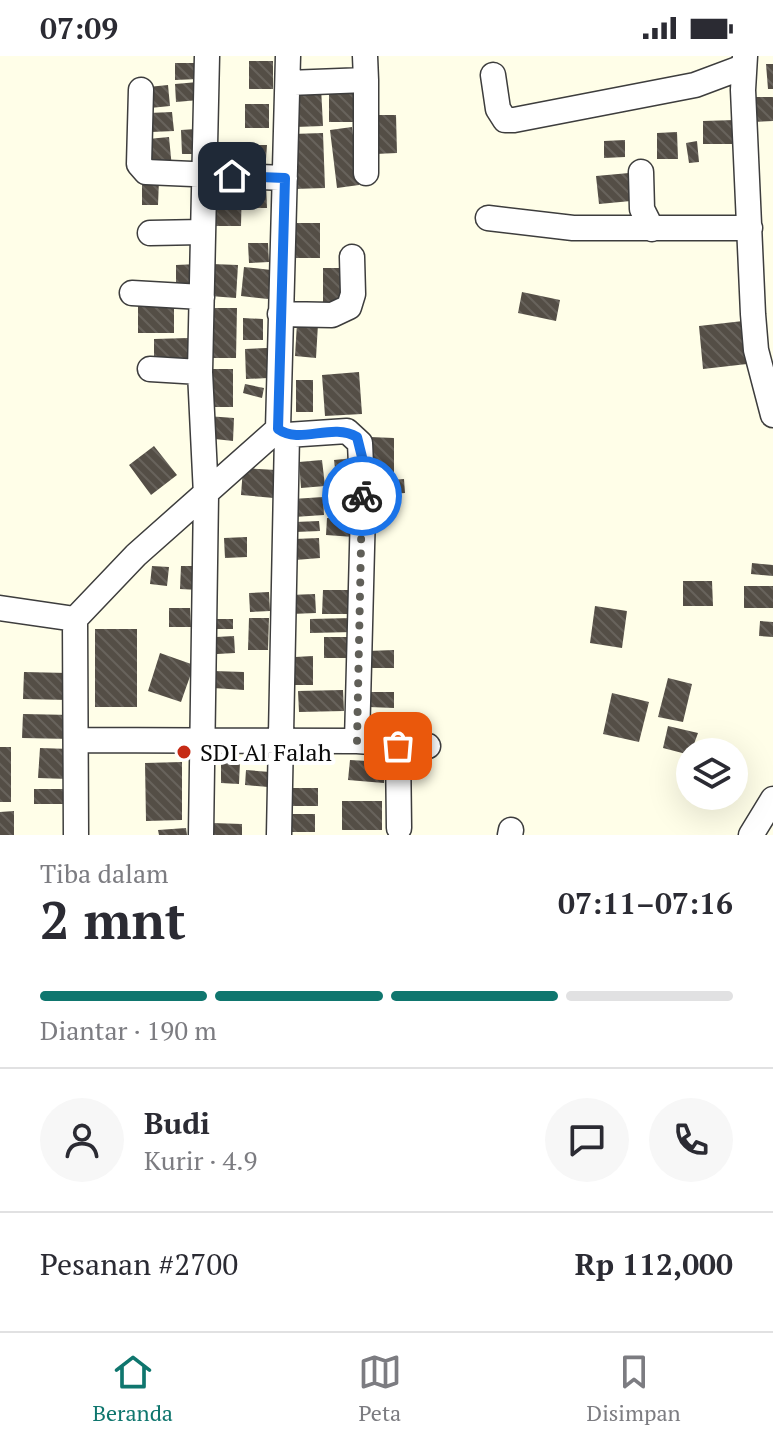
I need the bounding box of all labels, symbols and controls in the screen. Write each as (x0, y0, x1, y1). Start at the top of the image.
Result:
text: 07:09 (40, 8, 118, 48)
pin (198, 142, 266, 210)
icon: home (210, 154, 254, 198)
courier (322, 456, 402, 536)
icon: bike (340, 474, 384, 518)
pin (364, 712, 432, 780)
icon: bag (376, 724, 420, 768)
place label: SDI Al Falah (200, 736, 332, 768)
map controls (676, 738, 748, 810)
button: layers (676, 738, 748, 810)
marker: SDI Al Falah (175, 743, 193, 761)
text: Tiba dalam (40, 856, 169, 890)
text: 07:11–07:16 (558, 883, 733, 923)
text: 2 mnt (40, 885, 186, 954)
text: Diantar · 190 m (40, 1013, 217, 1047)
button: person (40, 1098, 124, 1182)
button: chat (545, 1098, 629, 1182)
button: phone (649, 1098, 733, 1182)
text: Budi (144, 1103, 210, 1143)
text: Kurir · 4.9 (144, 1143, 257, 1177)
text: Pesanan #2700 (40, 1244, 238, 1284)
text: Rp 112,000 (575, 1244, 733, 1284)
tab: Beranda (92, 1350, 173, 1427)
tab: Peta (358, 1350, 402, 1427)
tab: Disimpan (587, 1350, 681, 1427)

